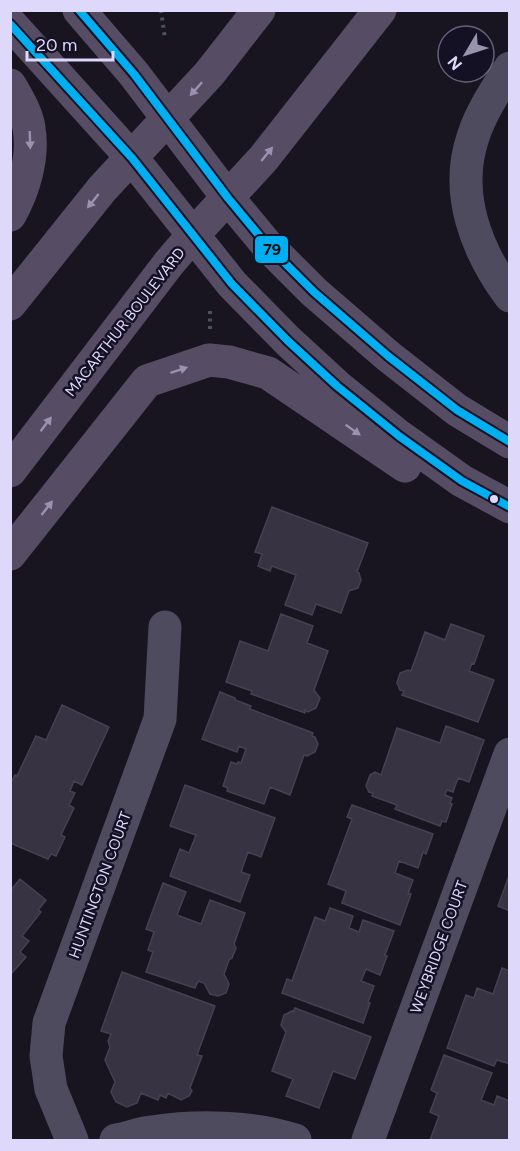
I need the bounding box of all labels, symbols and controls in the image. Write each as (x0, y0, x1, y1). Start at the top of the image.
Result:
scale bar (27, 24, 112, 62)
north arrow (436, 24, 496, 84)
text: 20 m (36, 34, 77, 56)
text: N (443, 52, 466, 74)
one-way arrow (189, 81, 203, 96)
one-way arrow (25, 130, 34, 149)
one-way arrow (260, 146, 273, 162)
one-way arrow (86, 193, 99, 209)
line badge: 79 (254, 235, 289, 264)
text: 79 (263, 240, 281, 259)
street label: MACARTHUR BOULEVARD (61, 244, 189, 400)
one-way arrow (170, 365, 188, 374)
one-way arrow (40, 417, 52, 433)
one-way arrow (345, 424, 361, 435)
unlabelled marker (488, 493, 500, 505)
one-way arrow (40, 500, 52, 515)
street label: HUNTINGTON COURT (65, 809, 135, 961)
street label: WEYBRIDGE COURT (407, 877, 472, 1016)

